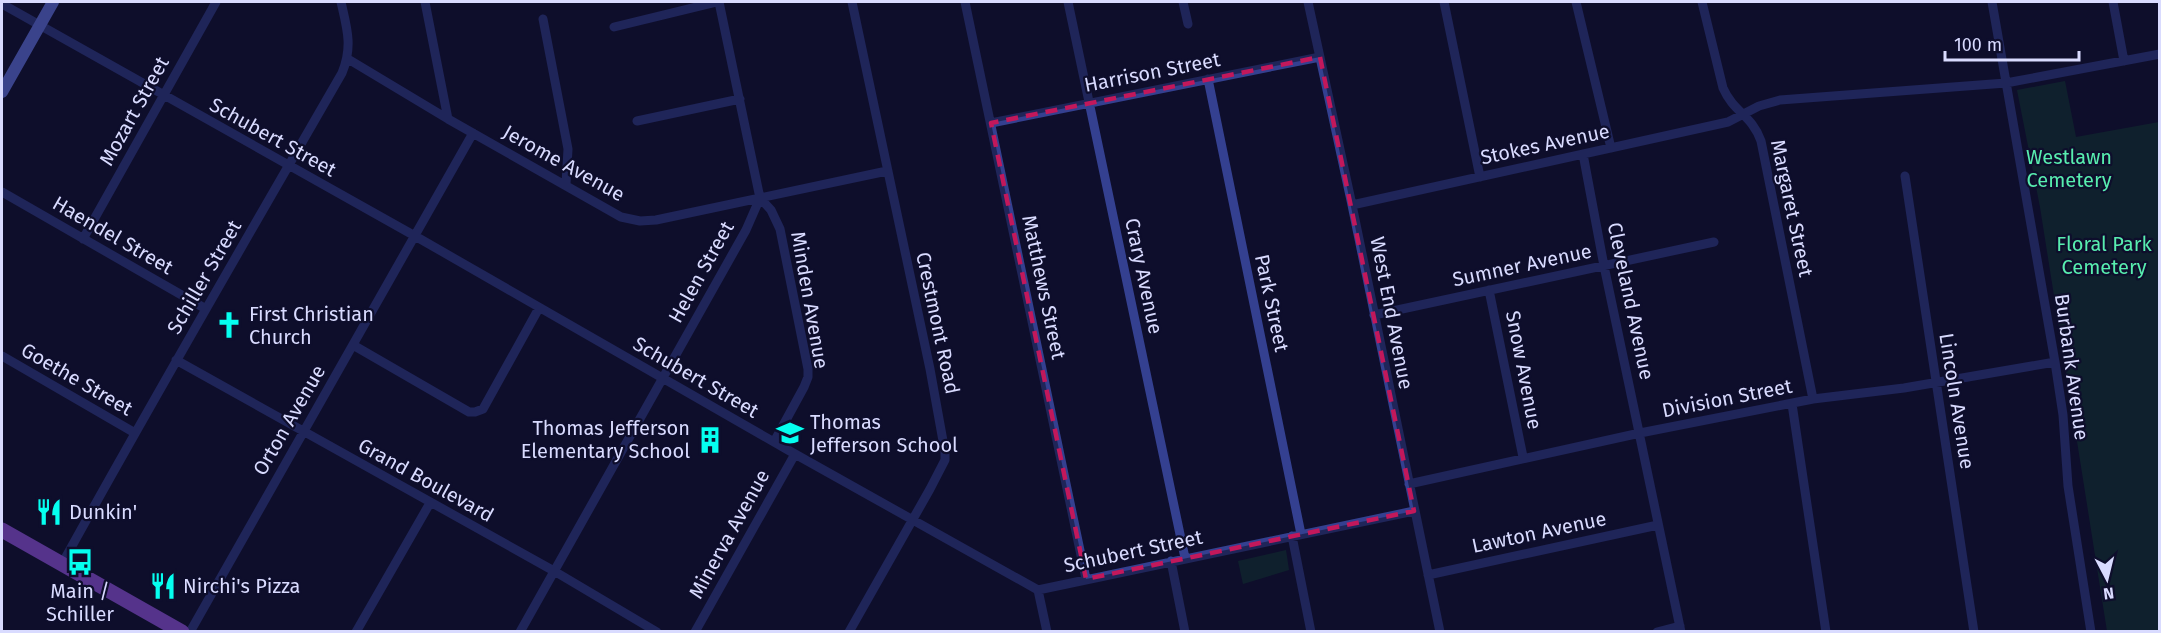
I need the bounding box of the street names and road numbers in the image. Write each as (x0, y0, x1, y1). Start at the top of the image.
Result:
street label: Harrison Street (1082, 47, 1223, 97)
street label: Mozart Street (94, 52, 174, 170)
street label: Schubert Street (205, 92, 341, 182)
street label: Stokes Avenue (1478, 119, 1612, 169)
street label: Jerome Avenue (499, 120, 629, 206)
street label: Margaret Street (1766, 137, 1818, 280)
street label: Haendel Street (48, 191, 178, 280)
street label: Matthews Street (1017, 213, 1071, 362)
street label: Schiller Street (162, 215, 247, 338)
street label: Helen Street (663, 216, 739, 327)
street label: Crary Avenue (1120, 216, 1168, 336)
street label: Cleveland Avenue (1603, 220, 1659, 382)
street label: Minden Avenue (786, 229, 834, 371)
street label: West End Avenue (1365, 235, 1419, 391)
street label: Sumner Avenue (1450, 239, 1594, 291)
street label: Crestmont Road (911, 250, 965, 396)
street label: Park Street (1250, 252, 1294, 355)
street label: Burbank Avenue (2050, 292, 2094, 442)
street label: Snow Avenue (1501, 309, 1547, 431)
street label: Schubert Street (629, 331, 764, 423)
street label: Lincoln Avenue (1934, 331, 1980, 471)
street label: Goethe Street (17, 337, 138, 421)
street label: Orton Avenue (248, 360, 330, 480)
street label: Division Street (1660, 373, 1795, 422)
street label: Grand Boulevard (354, 433, 498, 527)
street label: Minerva Avenue (684, 465, 774, 603)
street label: Lawton Avenue (1470, 506, 1608, 558)
street label: Schubert Street (1061, 524, 1205, 577)

